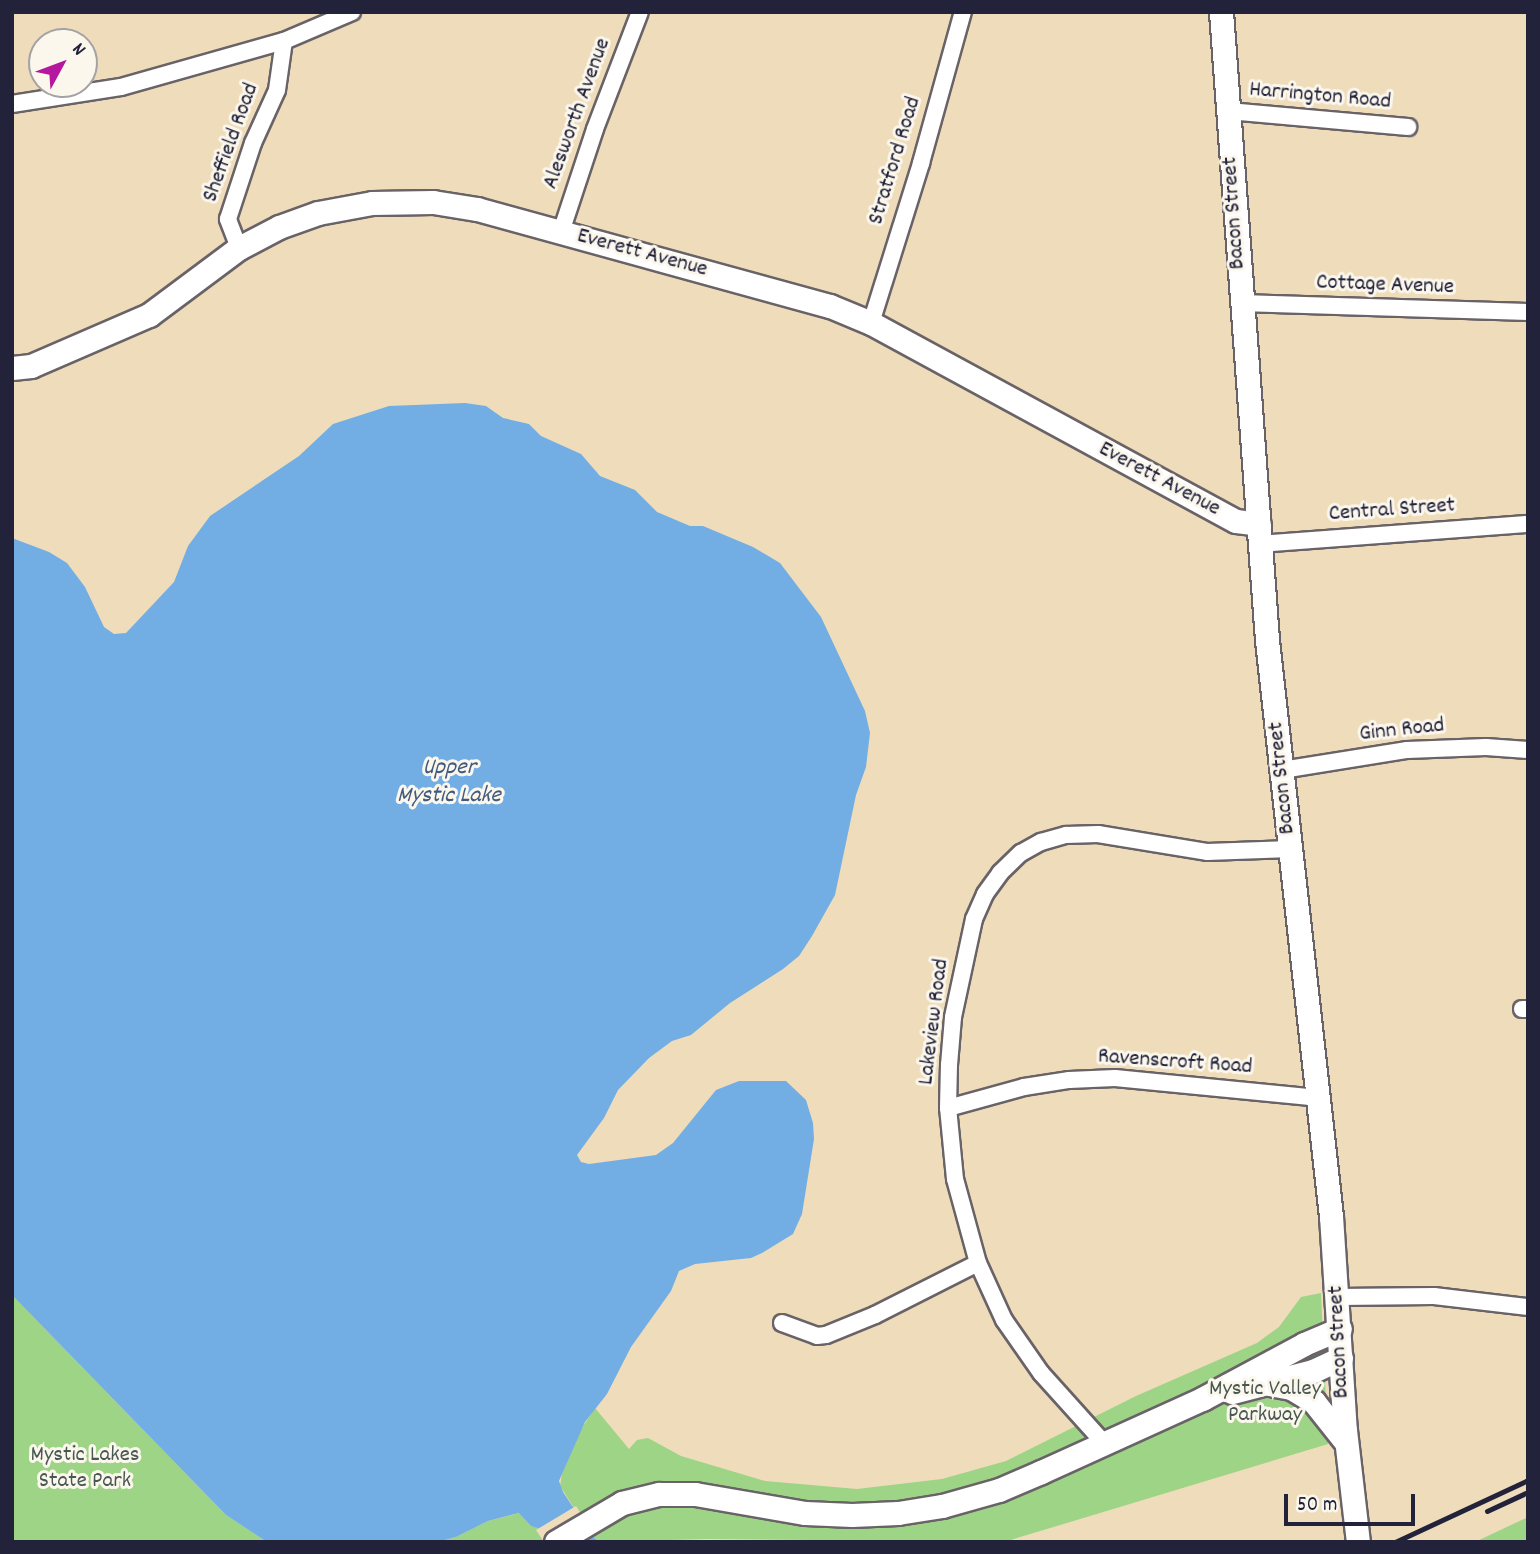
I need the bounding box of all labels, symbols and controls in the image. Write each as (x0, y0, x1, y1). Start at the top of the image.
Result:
north arrow (28, 28, 98, 98)
street label: Alesworth Avenue (538, 35, 618, 193)
text: N (64, 38, 91, 63)
street label: Harrington Road (1248, 77, 1392, 117)
street label: Sheffield Road (198, 80, 266, 206)
street label: Stratford Road (863, 94, 929, 228)
street label: Bacon Street (1217, 156, 1253, 270)
street label: Everett Avenue (574, 223, 710, 285)
street label: Cottage Avenue (1316, 270, 1454, 302)
street label: Everett Avenue (1093, 436, 1225, 524)
street label: Central Street (1328, 493, 1456, 529)
street label: Ginn Road (1358, 713, 1446, 749)
street label: Bacon Street (1263, 720, 1303, 836)
water label: Upper Mystic Lake (397, 755, 501, 811)
street label: Lakeview Road (914, 957, 956, 1087)
street label: Ravenscroft Road (1097, 1044, 1253, 1082)
street label: Bacon Street (1323, 1285, 1357, 1399)
park label: Mystic Valley Parkway (1209, 1376, 1321, 1430)
park label: Mystic Lakes State Park (30, 1442, 140, 1496)
scale bar (1288, 1480, 1419, 1524)
text: 50 m (1297, 1491, 1337, 1521)

